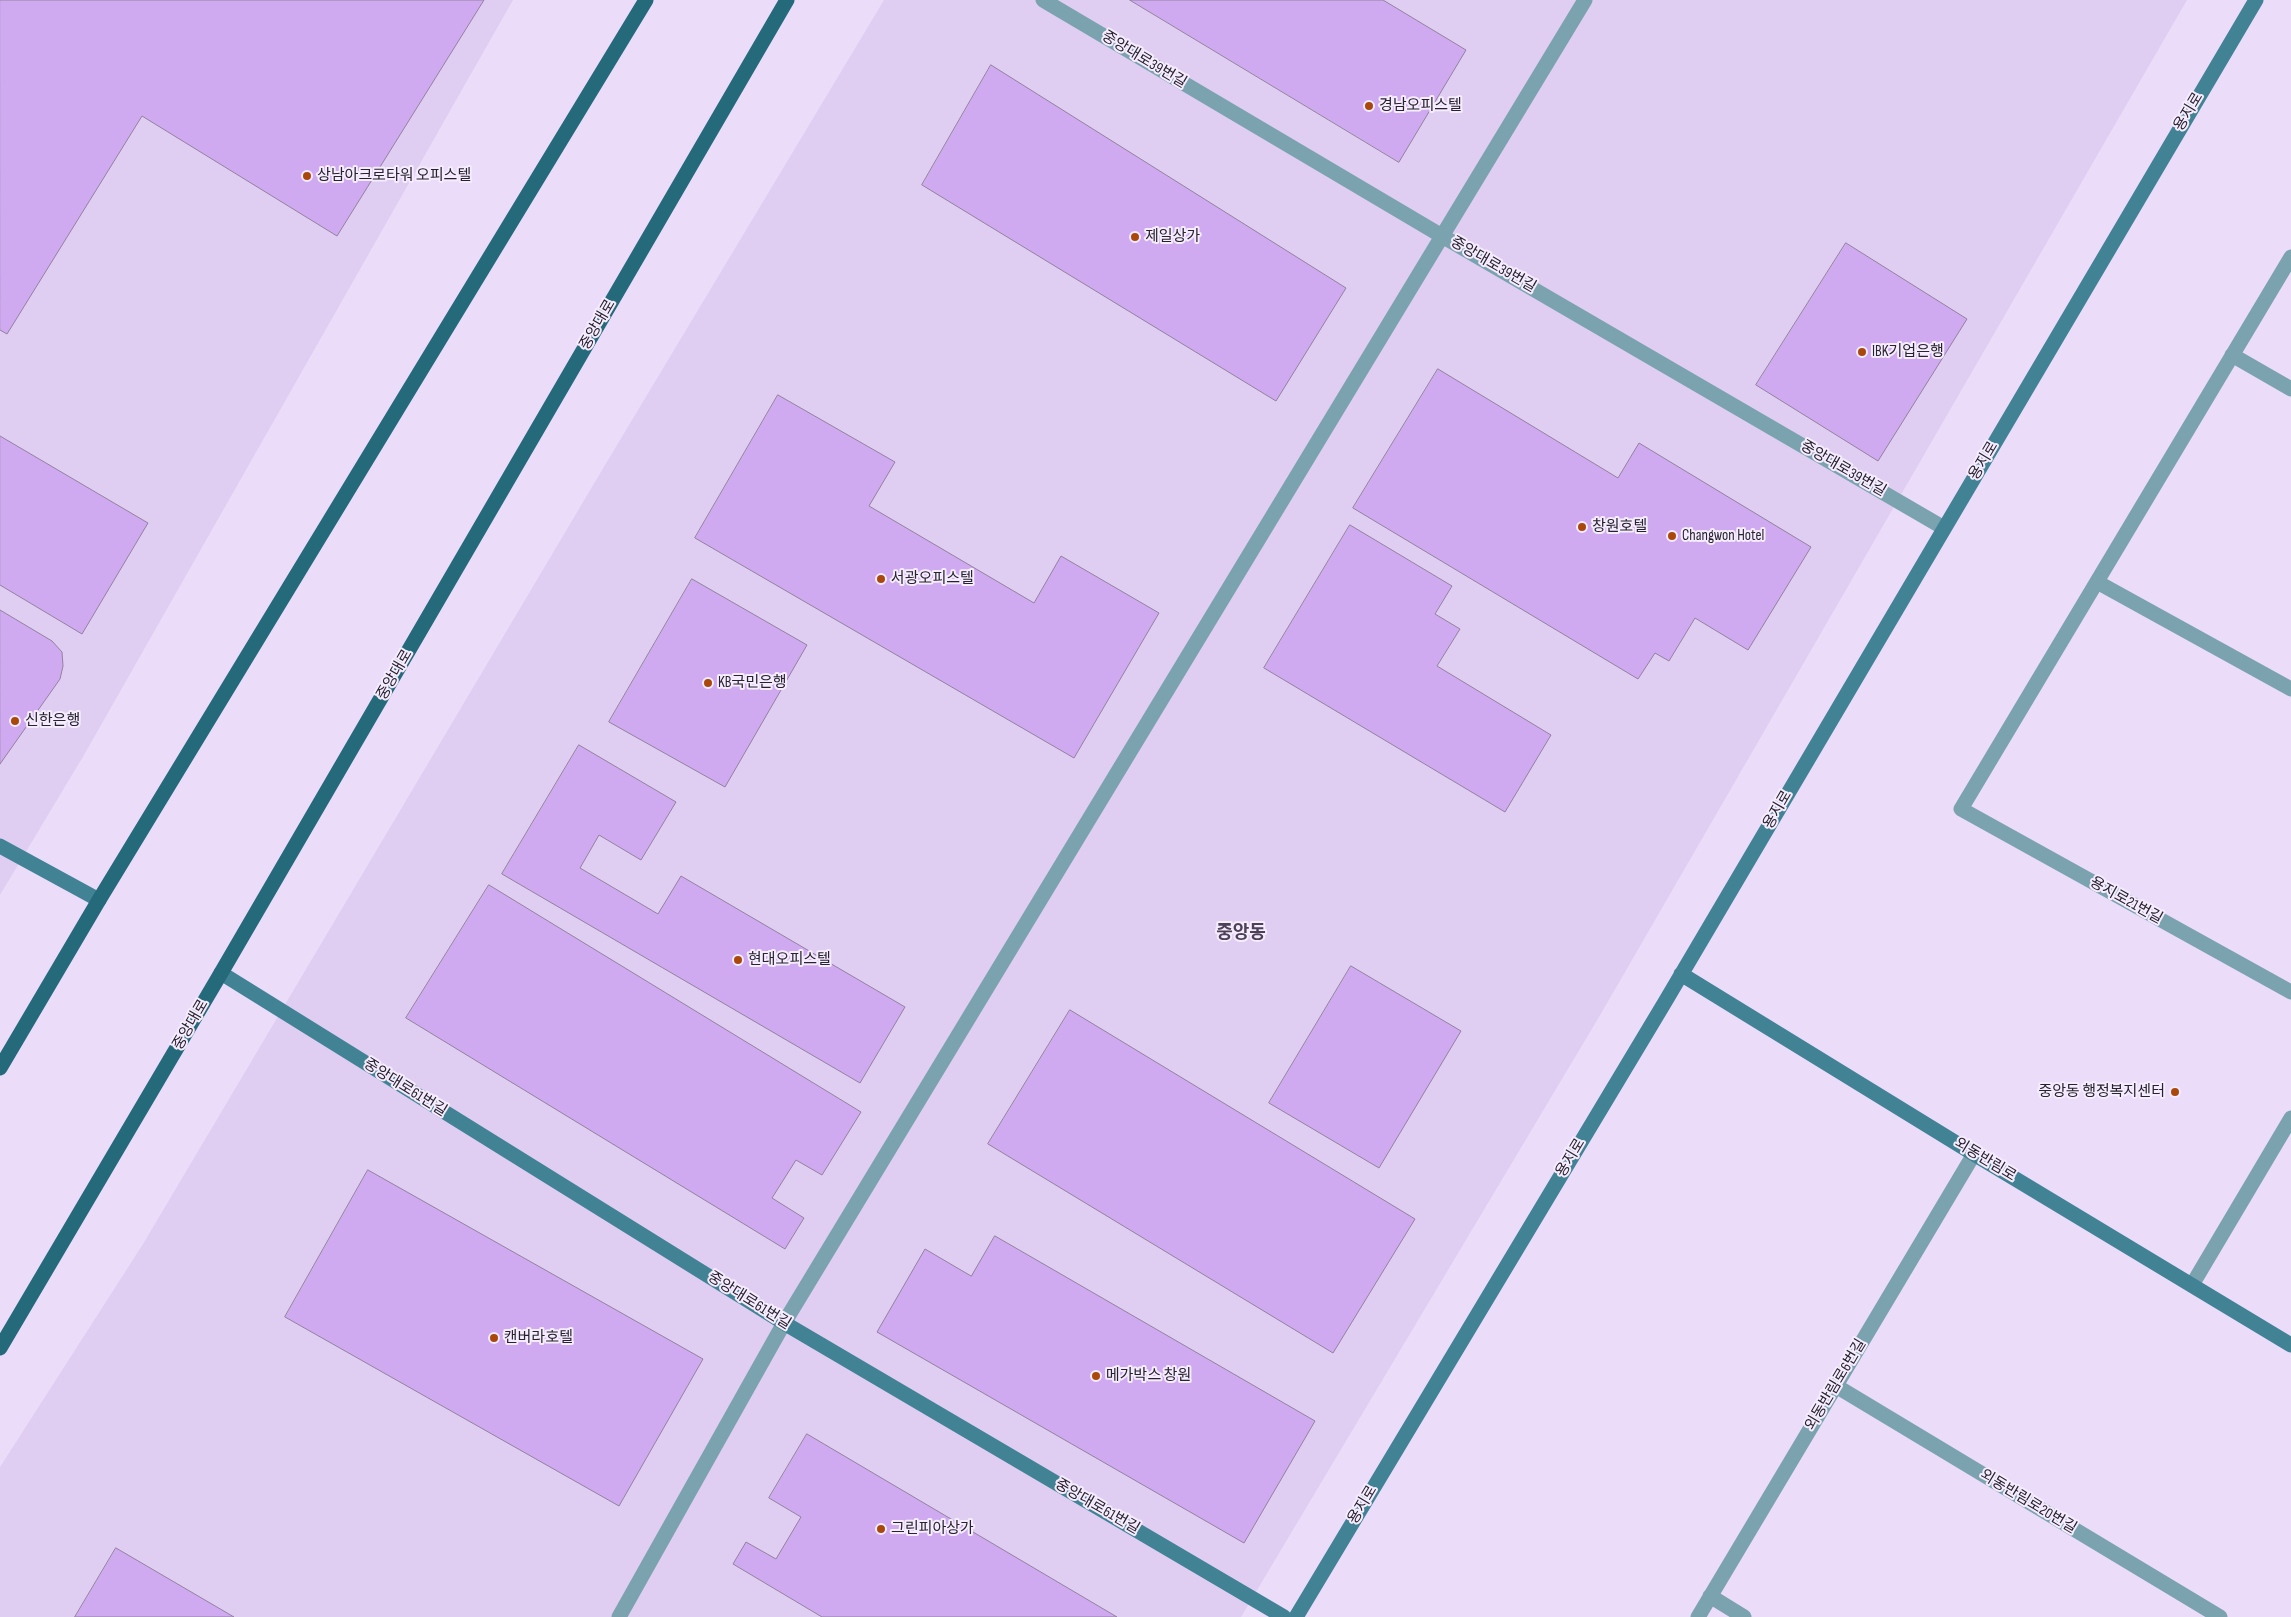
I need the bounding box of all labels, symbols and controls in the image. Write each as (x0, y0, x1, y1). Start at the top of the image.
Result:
street label: 중앙대로39번길 (1098, 28, 1190, 92)
street label: 용지로 (2171, 90, 2207, 134)
place label: 경남오피스텔 (1379, 97, 1462, 115)
marker: 경남오피스텔 (1363, 100, 1375, 112)
place label: 상남아크로타워 오피스텔 (317, 167, 471, 185)
marker: 상남아크로타워 오피스텔 (301, 170, 313, 182)
place label: 제일상가 (1145, 228, 1200, 246)
marker: 제일상가 (1129, 231, 1141, 243)
street label: 중앙대로39번길 (1447, 233, 1539, 297)
street label: 중앙대로 (576, 297, 620, 353)
place label: IBK기업은행 (1872, 343, 1944, 361)
marker: IBK기업은행 (1856, 346, 1868, 358)
street label: 중앙대로39번길 (1797, 437, 1889, 501)
street label: 용지로 (1966, 439, 2002, 483)
place label: 창원호텔 (1592, 518, 1647, 536)
marker: 창원호텔 (1576, 521, 1588, 533)
place label: Changwon Hotel (1682, 527, 1764, 545)
marker: Changwon Hotel (1666, 530, 1678, 542)
place label: 서광오피스텔 (891, 570, 974, 588)
marker: 서광오피스텔 (875, 573, 887, 585)
street label: 중앙대로 (373, 647, 417, 703)
place label: KB국민은행 (718, 674, 787, 692)
marker: KB국민은행 (702, 677, 714, 689)
place label: 신한은행 (25, 712, 80, 730)
marker: 신한은행 (9, 715, 21, 727)
street label: 용지로 (1760, 788, 1796, 832)
street label: 용지로21번길 (2086, 874, 2166, 928)
district label: 중앙동 (1216, 922, 1266, 944)
place label: 현대오피스텔 (748, 951, 831, 969)
marker: 현대오피스텔 (732, 954, 744, 966)
street label: 중앙대로 (169, 997, 213, 1053)
street label: 중앙대로61번길 (360, 1055, 450, 1121)
place label: 중앙동 행정복지센터 (2038, 1083, 2165, 1101)
marker: 중앙동 행정복지센터 (2169, 1086, 2181, 1098)
street label: 외동반림로 (1951, 1135, 2019, 1185)
street label: 용지로 (1553, 1136, 1589, 1180)
street label: 중앙대로61번길 (704, 1268, 794, 1334)
place label: 캔버라호텔 (504, 1329, 573, 1347)
marker: 캔버라호텔 (488, 1332, 500, 1344)
street label: 외동반림로6번길 (1802, 1336, 1870, 1434)
place label: 메가박스 창원 (1106, 1367, 1191, 1385)
marker: 메가박스 창원 (1090, 1370, 1102, 1382)
street label: 외동반림로20번길 (1976, 1466, 2080, 1538)
street label: 중앙대로61번길 (1052, 1476, 1142, 1538)
street label: 용지로 (1345, 1483, 1381, 1527)
place label: 그린피아상가 (891, 1520, 974, 1538)
marker: 그린피아상가 (875, 1523, 887, 1535)

